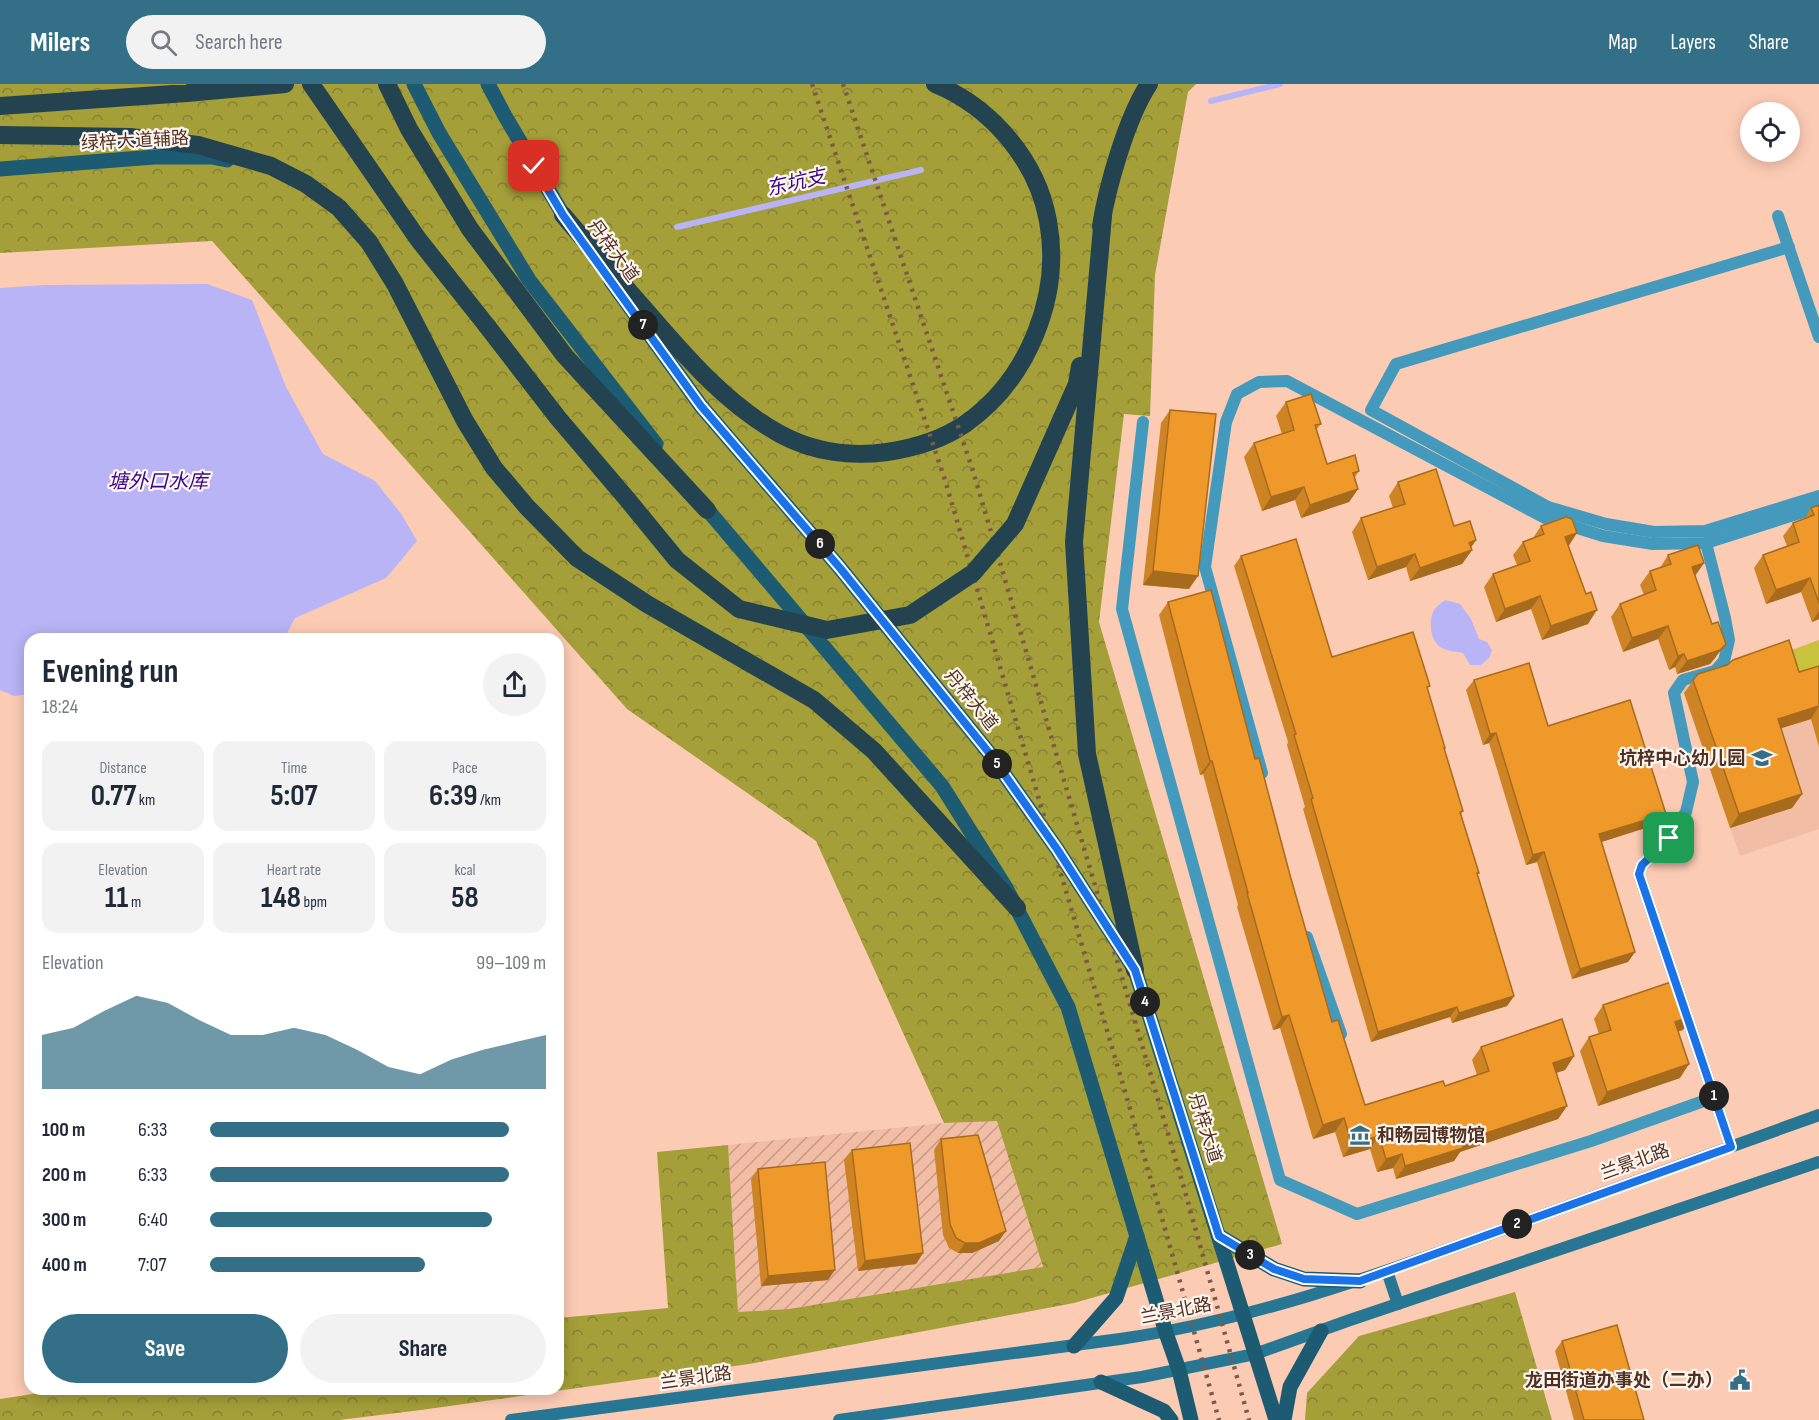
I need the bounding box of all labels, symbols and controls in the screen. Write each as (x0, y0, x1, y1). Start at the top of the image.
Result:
search box (126, 15, 546, 69)
text: Milers (30, 26, 90, 59)
icon: search (147, 26, 180, 59)
text: Search here (195, 29, 283, 56)
text: Map (1608, 30, 1637, 55)
text: Layers (1670, 30, 1716, 55)
text: Share (1749, 30, 1789, 55)
map controls (1740, 102, 1800, 162)
button: locate (1740, 102, 1800, 162)
street label: 绿梓大道辅路 (81, 128, 189, 154)
pin (508, 140, 559, 191)
icon: check (517, 149, 550, 182)
water label: 东坑支 (764, 164, 830, 201)
street label: 丹梓大道 (583, 216, 643, 286)
pin: 7 (628, 310, 658, 340)
text: 7 (640, 315, 646, 334)
water label: 塘外口水库 (108, 470, 211, 494)
pin: 6 (805, 529, 835, 559)
text: 6 (816, 534, 824, 553)
text: Evening run (42, 652, 178, 692)
button: share (483, 653, 546, 716)
street label: 丹梓大道 (940, 665, 1002, 735)
text: 18:24 (42, 695, 78, 719)
school or university icon: 坑梓中心幼儿园 (1750, 746, 1774, 770)
place label: 坑梓中心幼儿园 (1619, 748, 1745, 769)
pin: 5 (982, 749, 1012, 779)
text: 5 (993, 754, 1001, 773)
text: Distance (99, 759, 147, 778)
text: Time (281, 759, 307, 778)
text: Pace (452, 759, 478, 778)
text: 0.77 (91, 778, 136, 814)
text: 5:07 (270, 778, 318, 814)
text: 6:39 (429, 778, 478, 814)
text: km (136, 791, 155, 810)
text: /km (478, 791, 501, 810)
pin (1643, 812, 1694, 863)
icon: arrive (1652, 821, 1685, 854)
text: Elevation (98, 861, 148, 880)
text: Heart rate (267, 861, 321, 880)
text: kcal (454, 861, 476, 880)
text: 11 (105, 880, 128, 916)
text: 148 (261, 880, 301, 916)
text: 58 (451, 880, 479, 916)
text: m (128, 893, 141, 912)
text: bpm (301, 893, 327, 912)
text: Elevation (42, 951, 104, 975)
text: 99–109 m (476, 951, 546, 975)
pin: 4 (1130, 987, 1160, 1017)
text: 4 (1141, 992, 1149, 1011)
pin: 1 (1699, 1081, 1729, 1111)
text: 1 (1711, 1086, 1717, 1105)
street label: 丹梓大道 (1184, 1091, 1226, 1165)
text: 100 m (42, 1118, 85, 1142)
text: 6:33 (138, 1118, 167, 1142)
museum icon: 和畅园博物馆 (1348, 1123, 1372, 1147)
place label: 和畅园博物馆 (1377, 1125, 1485, 1146)
street label: 兰景北路 (1598, 1140, 1672, 1184)
text: 200 m (42, 1163, 86, 1187)
text: 6:33 (138, 1163, 167, 1187)
text: 300 m (42, 1208, 86, 1232)
text: 6:40 (138, 1208, 168, 1232)
pin: 2 (1502, 1209, 1532, 1239)
text: 2 (1513, 1214, 1521, 1233)
pin: 3 (1235, 1240, 1265, 1270)
text: 3 (1246, 1245, 1254, 1264)
text: 400 m (42, 1253, 87, 1277)
text: 7:07 (138, 1253, 167, 1277)
street label: 兰景北路 (1139, 1294, 1213, 1328)
button: Save (42, 1314, 288, 1383)
button: Share (300, 1314, 546, 1383)
street label: 兰景北路 (659, 1363, 733, 1393)
public building icon: 龙田街道办事处（二办） (1728, 1368, 1752, 1392)
place label: 龙田街道办事处（二办） (1525, 1370, 1723, 1391)

